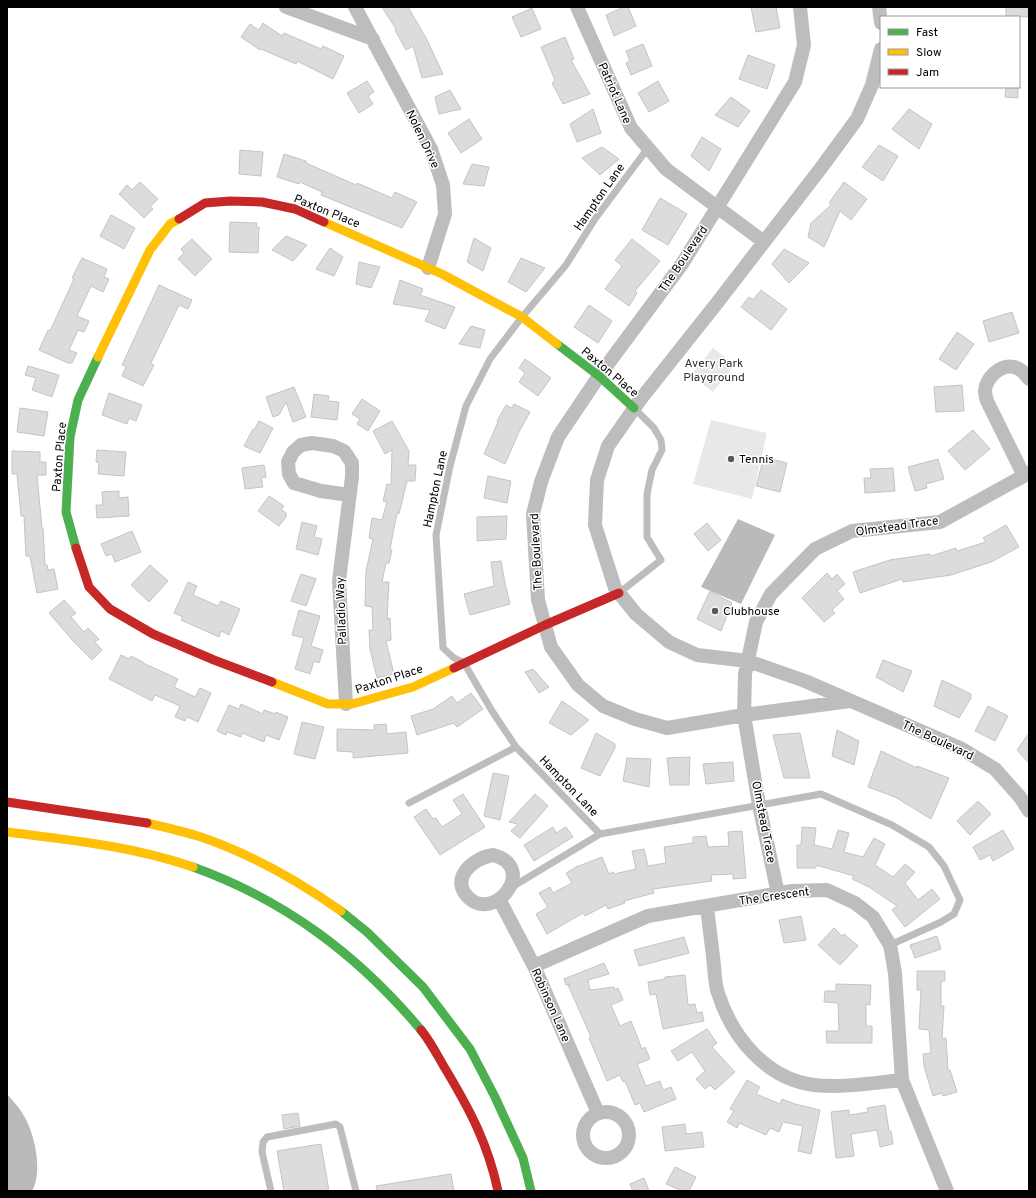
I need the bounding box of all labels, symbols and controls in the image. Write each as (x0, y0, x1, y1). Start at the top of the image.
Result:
legend (880, 16, 1020, 88)
text: Fast (916, 25, 938, 41)
text: Slow (916, 45, 942, 61)
street label: Patriot Lane (593, 60, 635, 127)
text: Jam (916, 65, 939, 81)
street label: Nolen Drive (402, 108, 443, 171)
street label: Hampton Lane (571, 161, 629, 234)
street label: Paxton Place (291, 191, 362, 233)
street label: The Boulevard (656, 223, 712, 296)
street label: Paxton Place (577, 344, 641, 401)
park label: Avery Park Playground (683, 356, 745, 386)
street label: Paxton Place (49, 421, 71, 493)
street label: Hampton Lane (420, 449, 452, 529)
place label: Tennis (739, 452, 774, 468)
marker: Tennis (726, 454, 736, 464)
street label: The Boulevard (527, 513, 547, 591)
street label: Olmstead Trace (855, 513, 940, 541)
street label: Palladio Way (333, 577, 351, 645)
place label: Clubhouse (723, 604, 780, 620)
marker: Clubhouse (710, 606, 720, 616)
street label: Paxton Place (353, 661, 425, 698)
street label: The Boulevard (899, 717, 976, 765)
street label: Hampton Lane (535, 753, 601, 821)
street label: Olmstead Trace (747, 780, 779, 865)
street label: The Crescent (738, 884, 810, 910)
street label: Robinson Lane (527, 966, 574, 1045)

